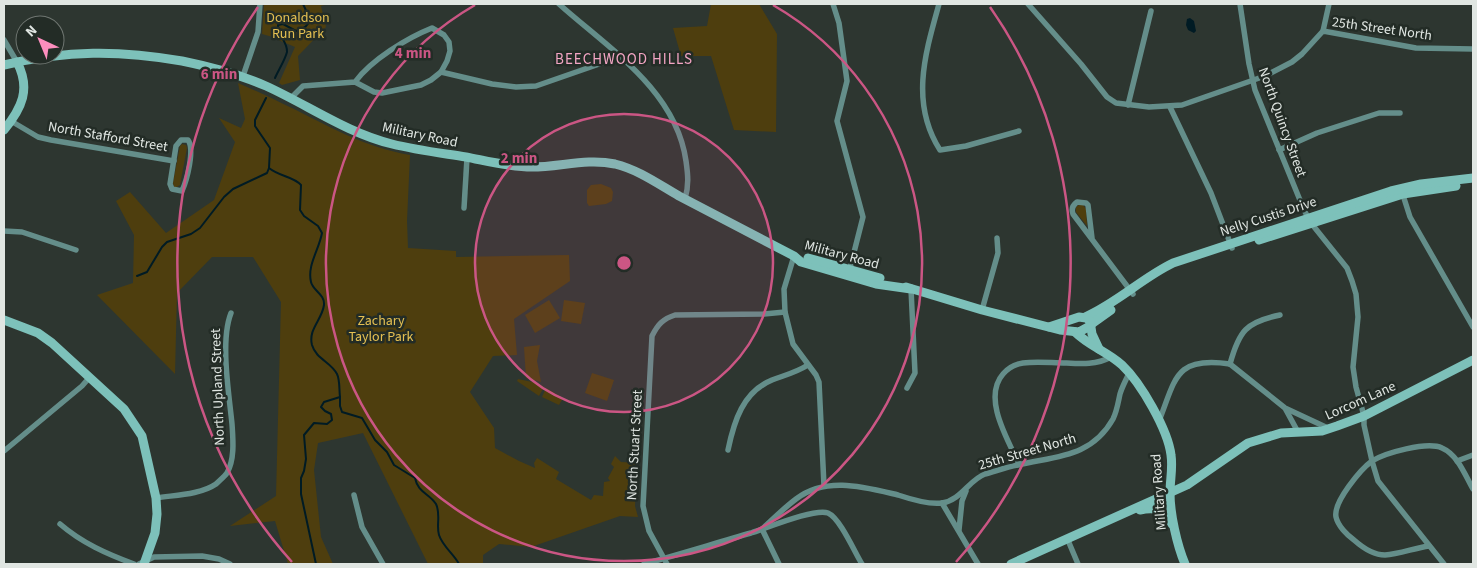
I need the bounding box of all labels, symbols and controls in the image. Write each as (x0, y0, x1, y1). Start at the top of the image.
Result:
park label: Donaldson Run Park (266, 8, 330, 44)
street label: 25th Street North (1331, 12, 1433, 46)
north arrow (15, 15, 65, 65)
text: N (21, 21, 42, 42)
text: 4 min (395, 43, 431, 64)
district label: BEECHWOOD HILLS (555, 49, 693, 70)
text: 6 min (201, 64, 237, 85)
street label: North Quincy Street (1253, 65, 1311, 180)
street label: North Stafford Street (46, 117, 169, 157)
street label: Military Road (380, 117, 459, 153)
text: 2 min (501, 148, 537, 169)
street label: Nelly Custis Drive (1217, 192, 1319, 242)
street label: Military Road (802, 235, 881, 275)
centre of rings (615, 254, 633, 272)
park label: Zachary Taylor Park (348, 311, 414, 347)
street label: North Upland Street (206, 328, 230, 446)
street label: Lorcom Lane (1322, 376, 1399, 425)
street label: North Stuart Street (622, 389, 648, 501)
street label: 25th Street North (976, 428, 1078, 475)
street label: Military Road (1146, 453, 1172, 531)

